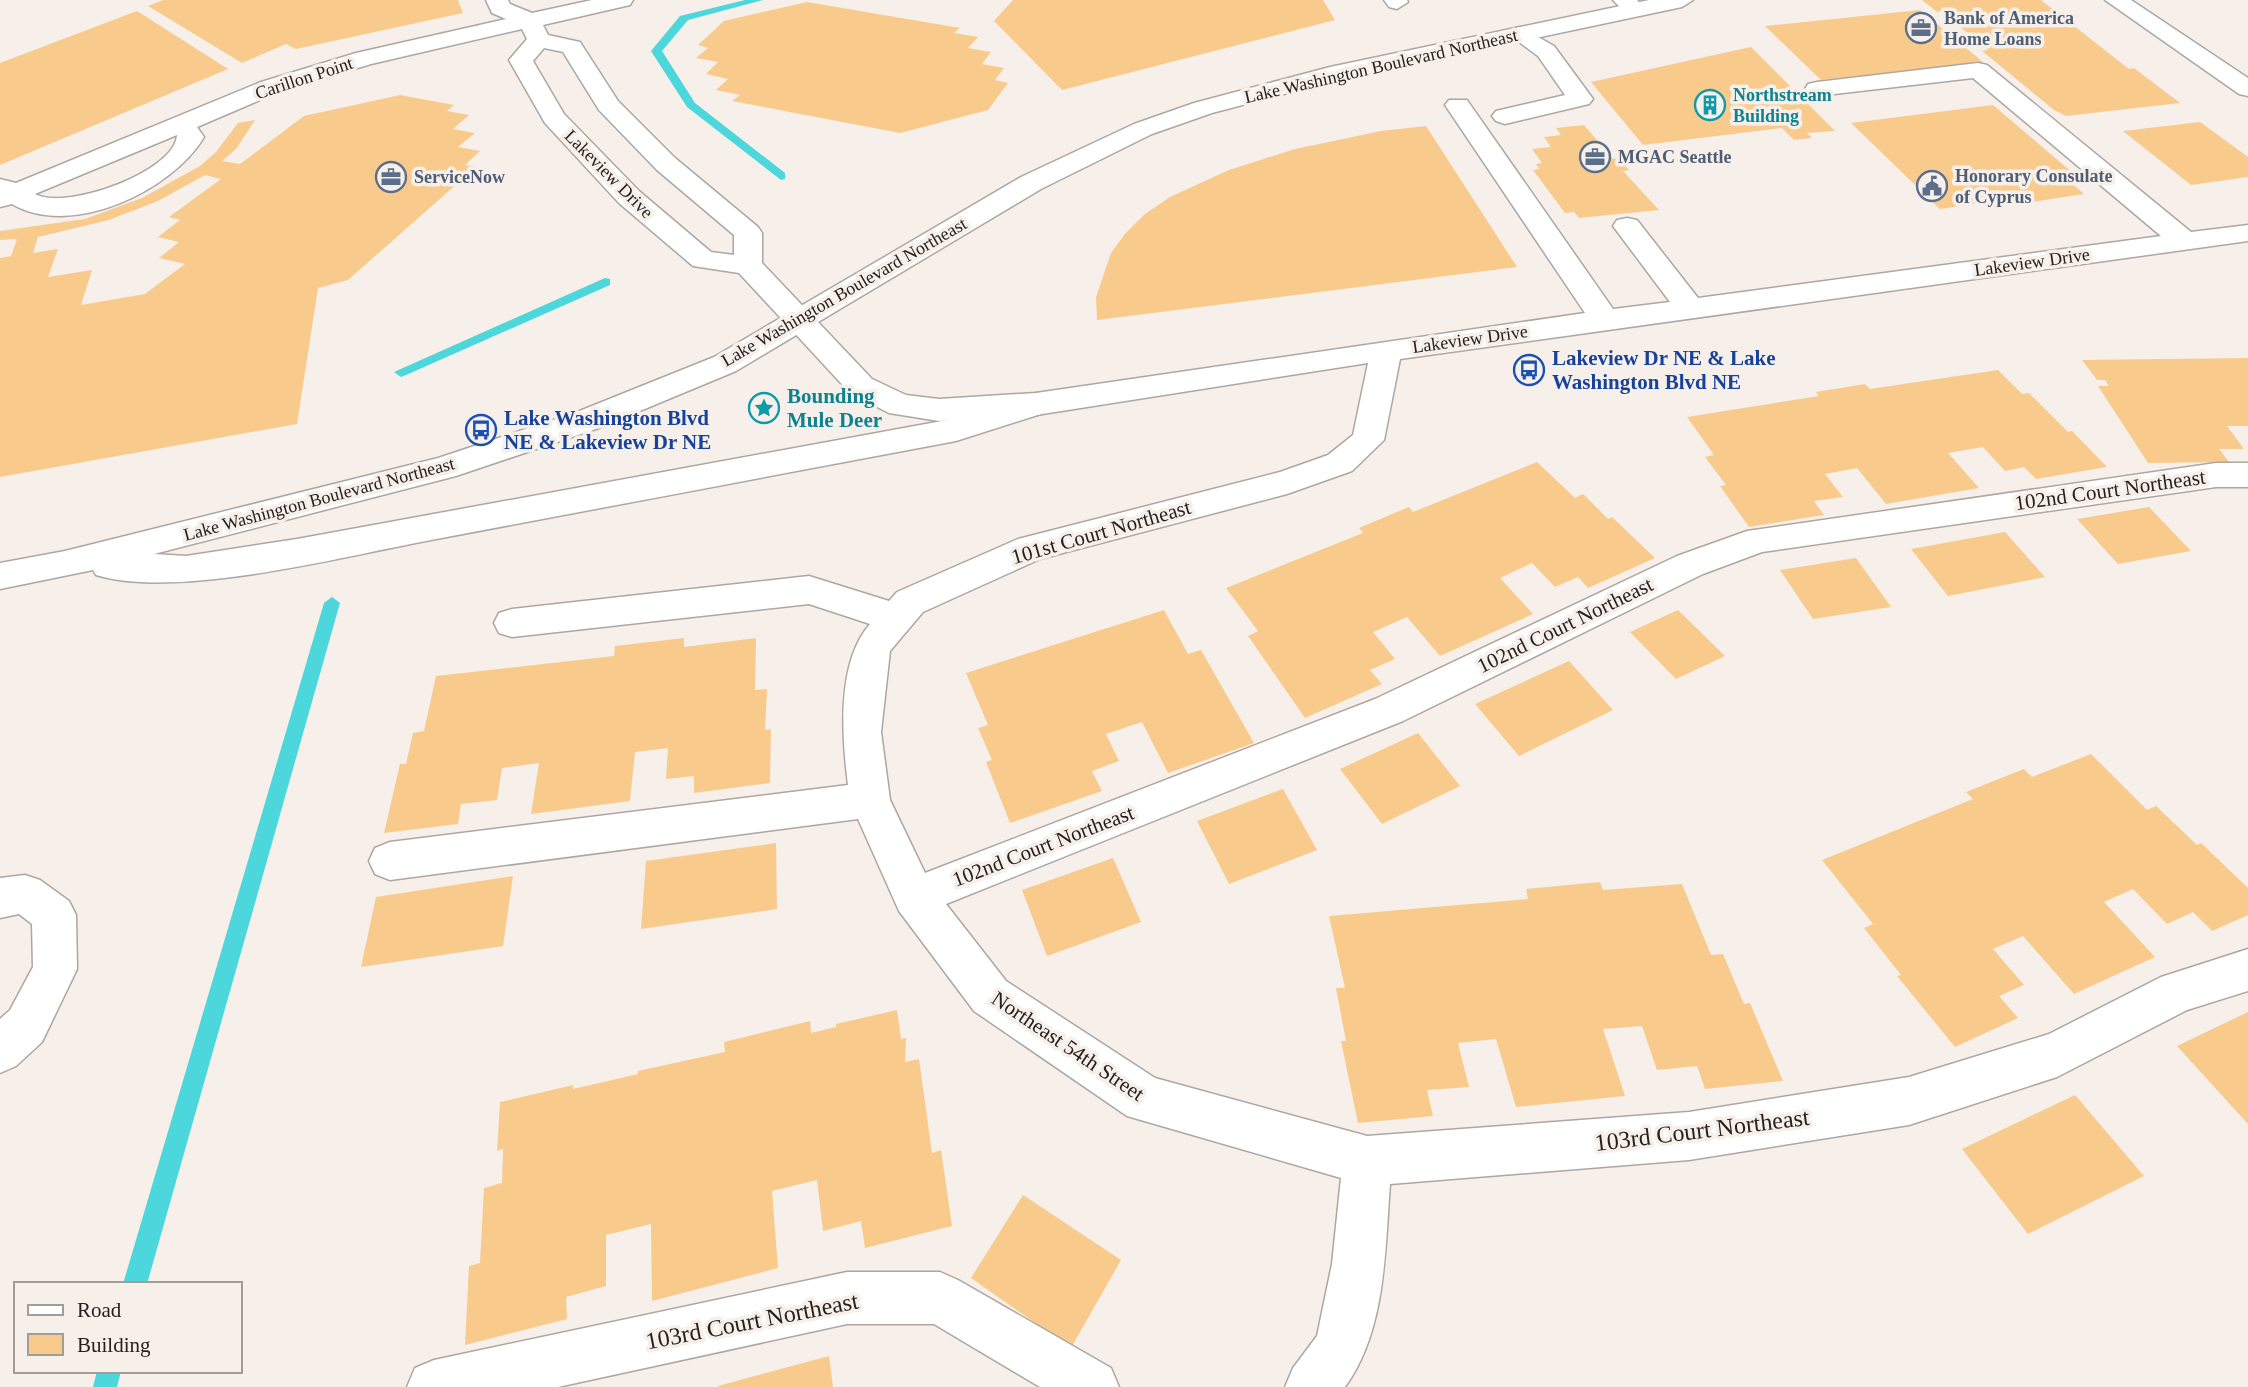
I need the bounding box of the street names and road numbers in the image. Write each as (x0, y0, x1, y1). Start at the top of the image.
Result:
street label: Lake Washington Boulevard Northeast (1243, 25, 1519, 107)
street label: Carillon Point (253, 53, 355, 103)
street label: Lakeview Drive (561, 126, 657, 222)
street label: Lake Washington Boulevard Northeast (718, 213, 970, 371)
street label: Lakeview Drive (1973, 244, 2091, 280)
street label: Lakeview Drive (1411, 321, 1529, 357)
street label: Lake Washington Boulevard Northeast (181, 453, 457, 545)
street label: 102nd Court Northeast (2013, 465, 2207, 515)
street label: 101st Court Northeast (1009, 495, 1194, 569)
street label: 102nd Court Northeast (1473, 572, 1657, 678)
street label: 102nd Court Northeast (949, 800, 1137, 892)
street label: Northeast 54th Street (987, 986, 1149, 1106)
street label: 103rd Court Northeast (1593, 1104, 1811, 1156)
street label: 103rd Court Northeast (644, 1288, 861, 1354)

